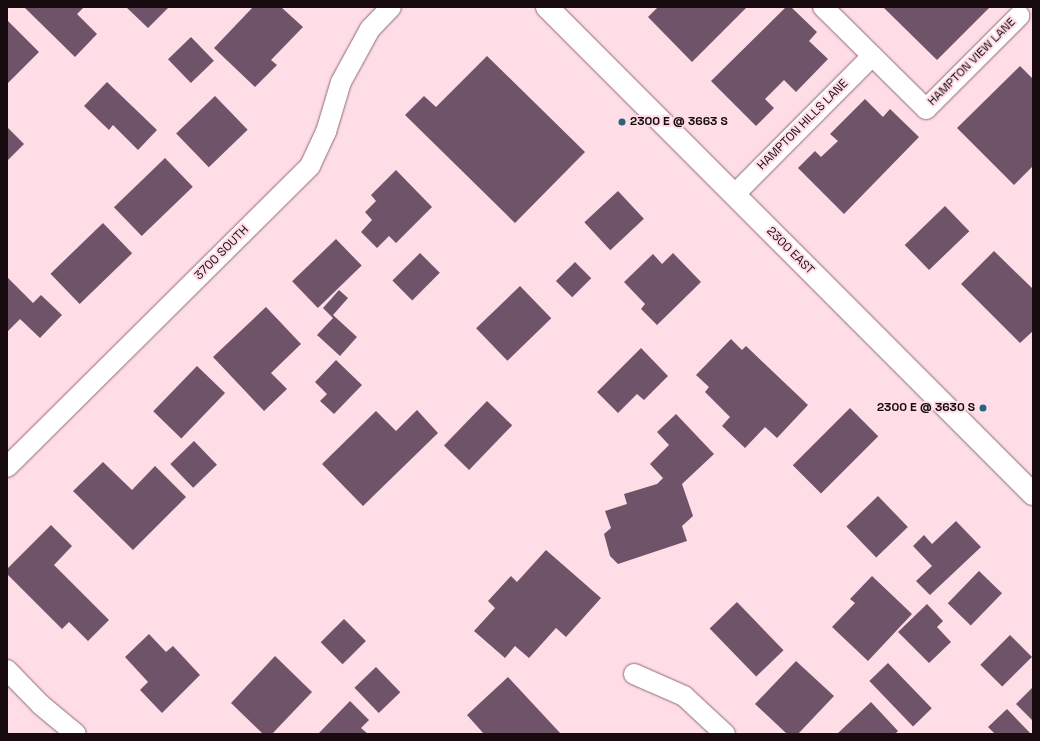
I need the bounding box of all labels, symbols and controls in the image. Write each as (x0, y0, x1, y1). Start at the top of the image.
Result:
street label: HAMPTON VIEW LANE (925, 15, 1019, 109)
street label: HAMPTON HILLS LANE (755, 77, 851, 173)
place label: 2300 E @ 3663 S (630, 115, 728, 129)
marker: 2300 E @ 3663 S (617, 117, 627, 127)
street label: 3700 SOUTH (192, 223, 252, 283)
street label: 2300 EAST (763, 224, 817, 278)
place label: 2300 E @ 3630 S (877, 401, 975, 415)
marker: 2300 E @ 3630 S (978, 403, 988, 413)

